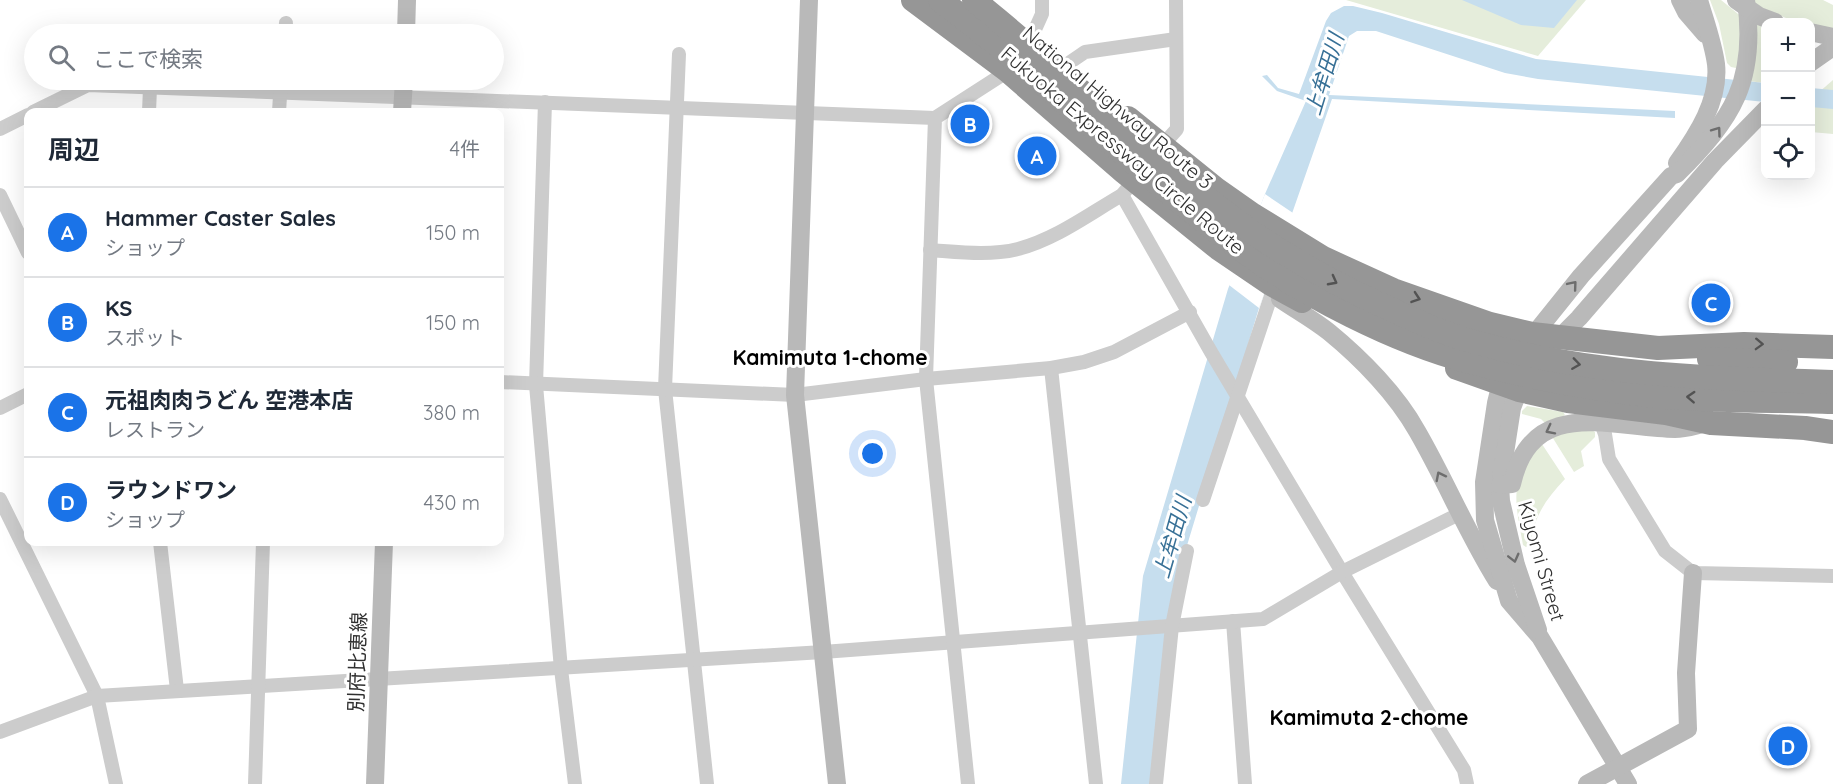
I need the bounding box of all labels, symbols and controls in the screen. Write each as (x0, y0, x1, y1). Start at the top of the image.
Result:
map controls (1761, 18, 1815, 180)
button: + (1761, 18, 1815, 72)
street label: National Highway Route 3 (1018, 20, 1218, 194)
search box (24, 24, 504, 90)
water label: 上牟田川 (1299, 28, 1349, 118)
icon: search (45, 41, 78, 74)
street label: Fukuoka Expressway Circle Route (996, 41, 1250, 259)
text: ここで検索 (93, 45, 203, 73)
button: − (1761, 72, 1815, 126)
pin: B (950, 102, 990, 146)
one-way arrow (1710, 126, 1721, 137)
button: locate (1761, 126, 1815, 180)
text: 周辺 (48, 133, 100, 166)
pin: A (1018, 134, 1056, 178)
text: 4件 (449, 136, 480, 161)
text: Hammer Caster Sales (105, 204, 336, 232)
text: A (61, 220, 74, 245)
text: 150 m (426, 220, 480, 245)
text: ショップ (105, 235, 185, 260)
one-way arrow (1327, 274, 1337, 285)
pin: C (1692, 280, 1730, 326)
one-way arrow (1565, 281, 1576, 292)
one-way arrow (1411, 291, 1421, 304)
text: KS (105, 294, 132, 322)
text: B (61, 310, 74, 335)
text: 150 m (426, 310, 480, 335)
text: スポット (105, 325, 185, 350)
one-way arrow (1754, 338, 1763, 351)
district label: Kamimuta 1-chome (732, 344, 928, 370)
one-way arrow (1571, 357, 1581, 369)
text: 元祖肉肉うどん 空港本店 (105, 386, 353, 414)
one-way arrow (1686, 391, 1695, 404)
text: C (61, 400, 74, 425)
text: 380 m (423, 400, 480, 425)
text: レストラン (105, 417, 205, 442)
one-way arrow (1545, 423, 1556, 434)
your location (858, 439, 887, 468)
one-way arrow (1436, 472, 1447, 483)
text: ラウンドワン (105, 476, 237, 504)
text: D (60, 490, 75, 515)
text: 430 m (423, 490, 480, 515)
water label: 上牟田川 (1148, 491, 1197, 581)
street label: Kiyomi Street (1513, 498, 1571, 624)
text: ショップ (105, 507, 185, 532)
one-way arrow (1507, 553, 1520, 563)
street label: 別府比恵線 (343, 612, 371, 712)
district label: Kamimuta 2-chome (1270, 704, 1468, 730)
pin: D (1768, 724, 1808, 768)

